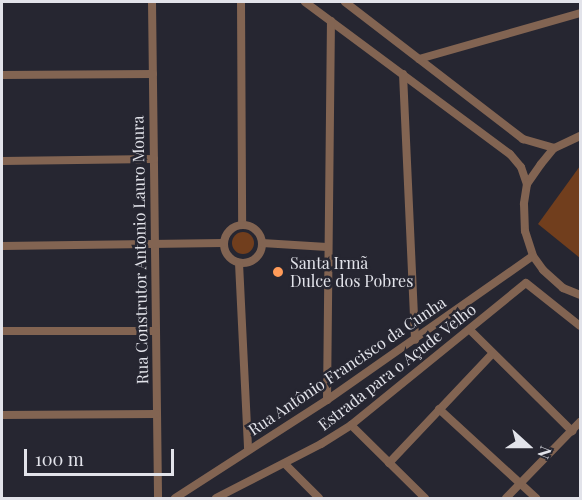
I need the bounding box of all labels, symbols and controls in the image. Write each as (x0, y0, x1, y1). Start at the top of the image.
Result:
street label: Rua Construtor Antonio Lauro Moura (128, 115, 152, 385)
place label: Santa Irmã Dulce dos Pobres (290, 253, 413, 291)
marker: Santa Irmã Dulce dos Pobres (271, 265, 285, 279)
street label: Rua Antônio Francisco da Cunha (244, 292, 450, 440)
street label: Estrada para o Açude Velho (314, 299, 480, 435)
north arrow (498, 416, 558, 476)
scale bar (27, 437, 177, 475)
text: N (533, 443, 557, 462)
text: 100 m (35, 447, 84, 471)

